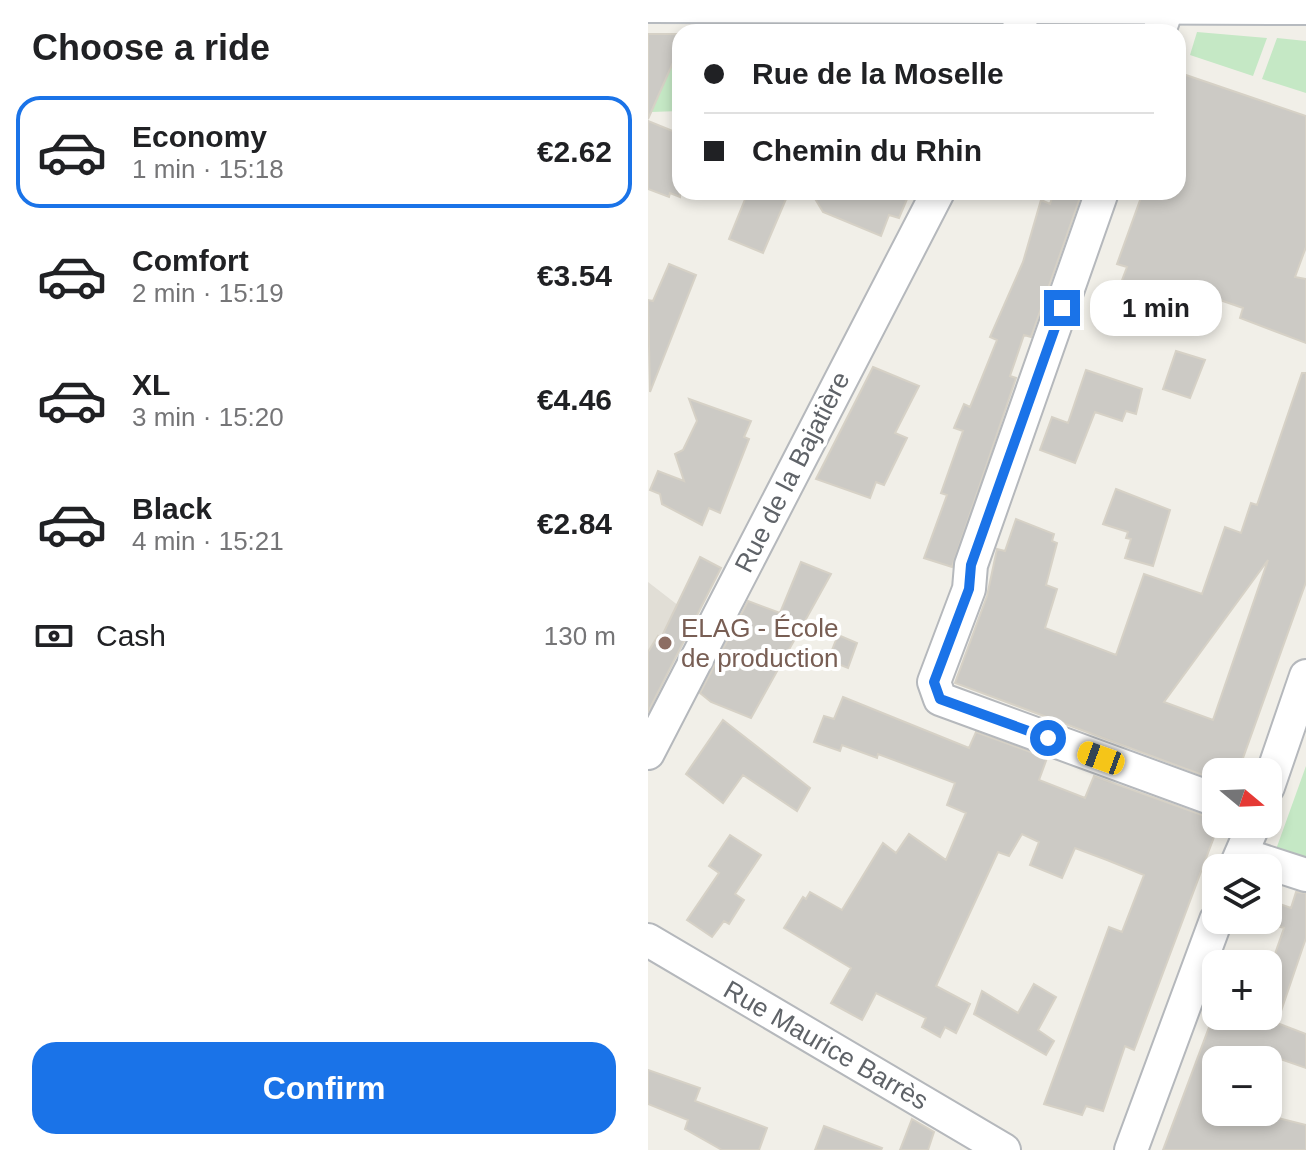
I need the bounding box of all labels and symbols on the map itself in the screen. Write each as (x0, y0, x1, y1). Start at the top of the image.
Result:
callout: 1 min (1090, 280, 1222, 336)
route end (1044, 290, 1080, 326)
street label: Rue de la Bajatière (728, 367, 856, 577)
place label: ELAG - École de production (681, 613, 839, 673)
marker: ELAG - École de production (656, 634, 674, 652)
route start (1030, 720, 1066, 756)
car (1074, 739, 1128, 777)
north arrow (1202, 758, 1282, 838)
street label: Rue Maurice Barrès (718, 974, 934, 1116)

